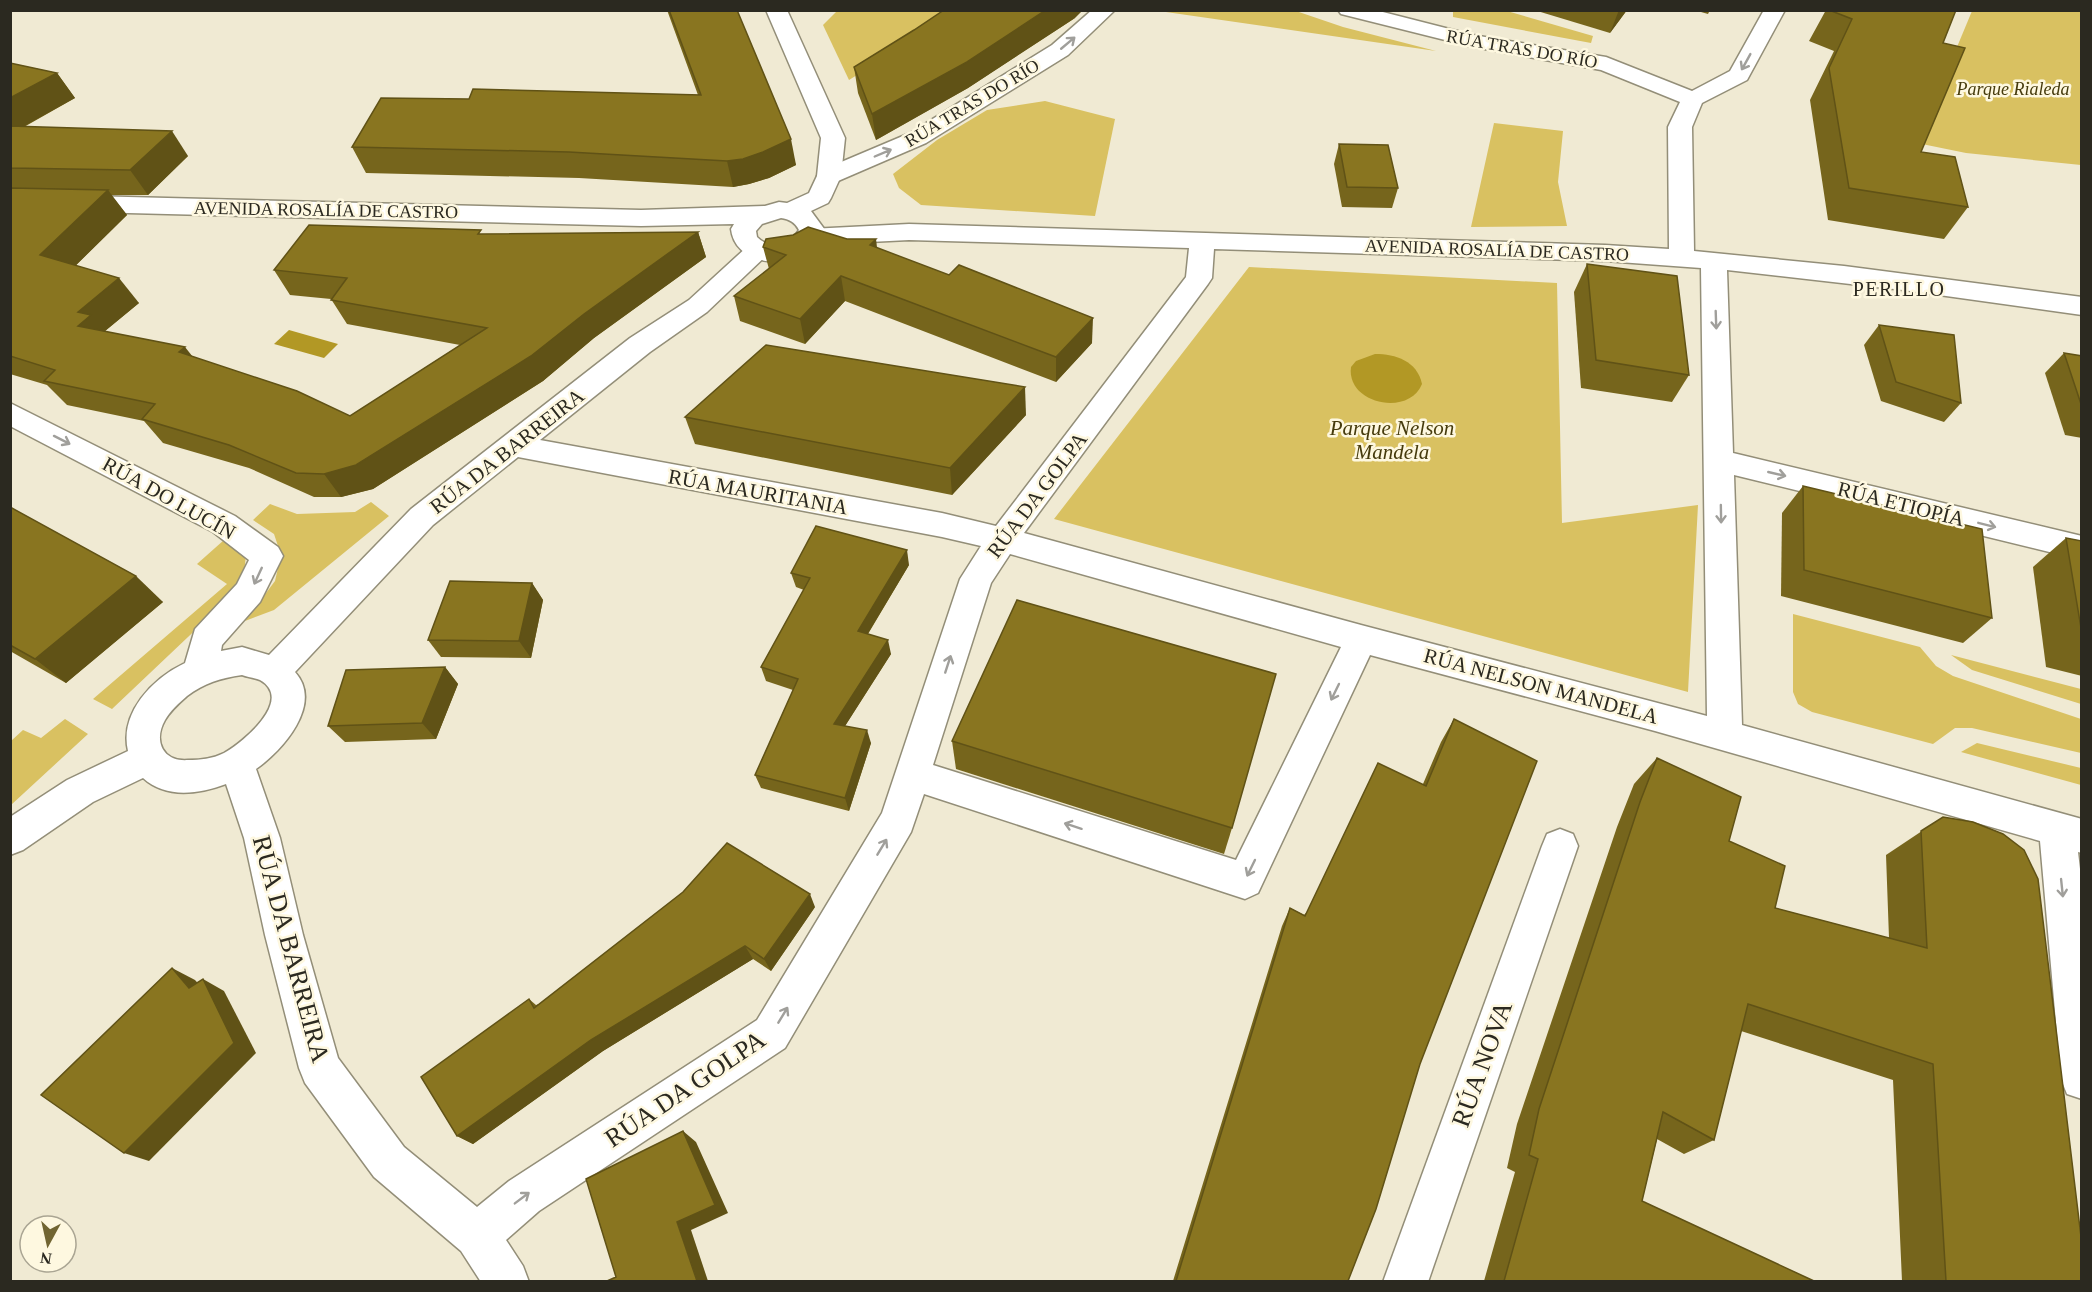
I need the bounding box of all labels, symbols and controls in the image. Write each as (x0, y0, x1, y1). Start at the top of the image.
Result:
street label: RÚA TRAS DO RÍO (1445, 25, 1599, 72)
one-way arrow (1060, 36, 1075, 50)
one-way arrow (1740, 53, 1752, 70)
street label: RÚA TRAS DO RÍO (901, 54, 1043, 151)
park label: Parque Rialeda (1956, 79, 2069, 99)
one-way arrow (873, 147, 891, 159)
street label: AVENIDA ROSALÍA DE CASTRO (194, 197, 458, 222)
street label: AVENIDA ROSALÍA DE CASTRO (1365, 234, 1629, 265)
district label: PERILLO (1853, 278, 1945, 300)
one-way arrow (1710, 309, 1721, 329)
street label: RÚA DA BARREIRA (425, 383, 590, 519)
park label: Parque Nelson Mandela (1329, 416, 1454, 464)
street label: RÚA DA GOLPA (982, 427, 1092, 562)
one-way arrow (53, 435, 71, 447)
street label: RÚA DO LUCÍN (98, 452, 240, 544)
street label: RÚA MAURITANIA (666, 464, 851, 520)
one-way arrow (1767, 469, 1786, 481)
street label: RÚA ETIOPÍA (1835, 477, 1968, 532)
one-way arrow (1715, 504, 1727, 524)
one-way arrow (1977, 520, 1996, 531)
one-way arrow (251, 566, 263, 584)
street label: RÚA NELSON MANDELA (1421, 643, 1662, 729)
one-way arrow (944, 655, 955, 674)
one-way arrow (1329, 682, 1341, 700)
one-way arrow (1064, 820, 1083, 831)
street label: RÚA DA BARREIRA (247, 832, 335, 1066)
one-way arrow (877, 839, 889, 856)
one-way arrow (1245, 858, 1257, 876)
one-way arrow (2057, 877, 2068, 897)
street label: RÚA NOVA (1446, 997, 1518, 1131)
one-way arrow (777, 1007, 789, 1024)
street label: RÚA DA GOLPA (599, 1025, 771, 1153)
one-way arrow (514, 1192, 530, 1205)
north arrow (18, 1214, 78, 1274)
text: N (39, 1249, 53, 1268)

